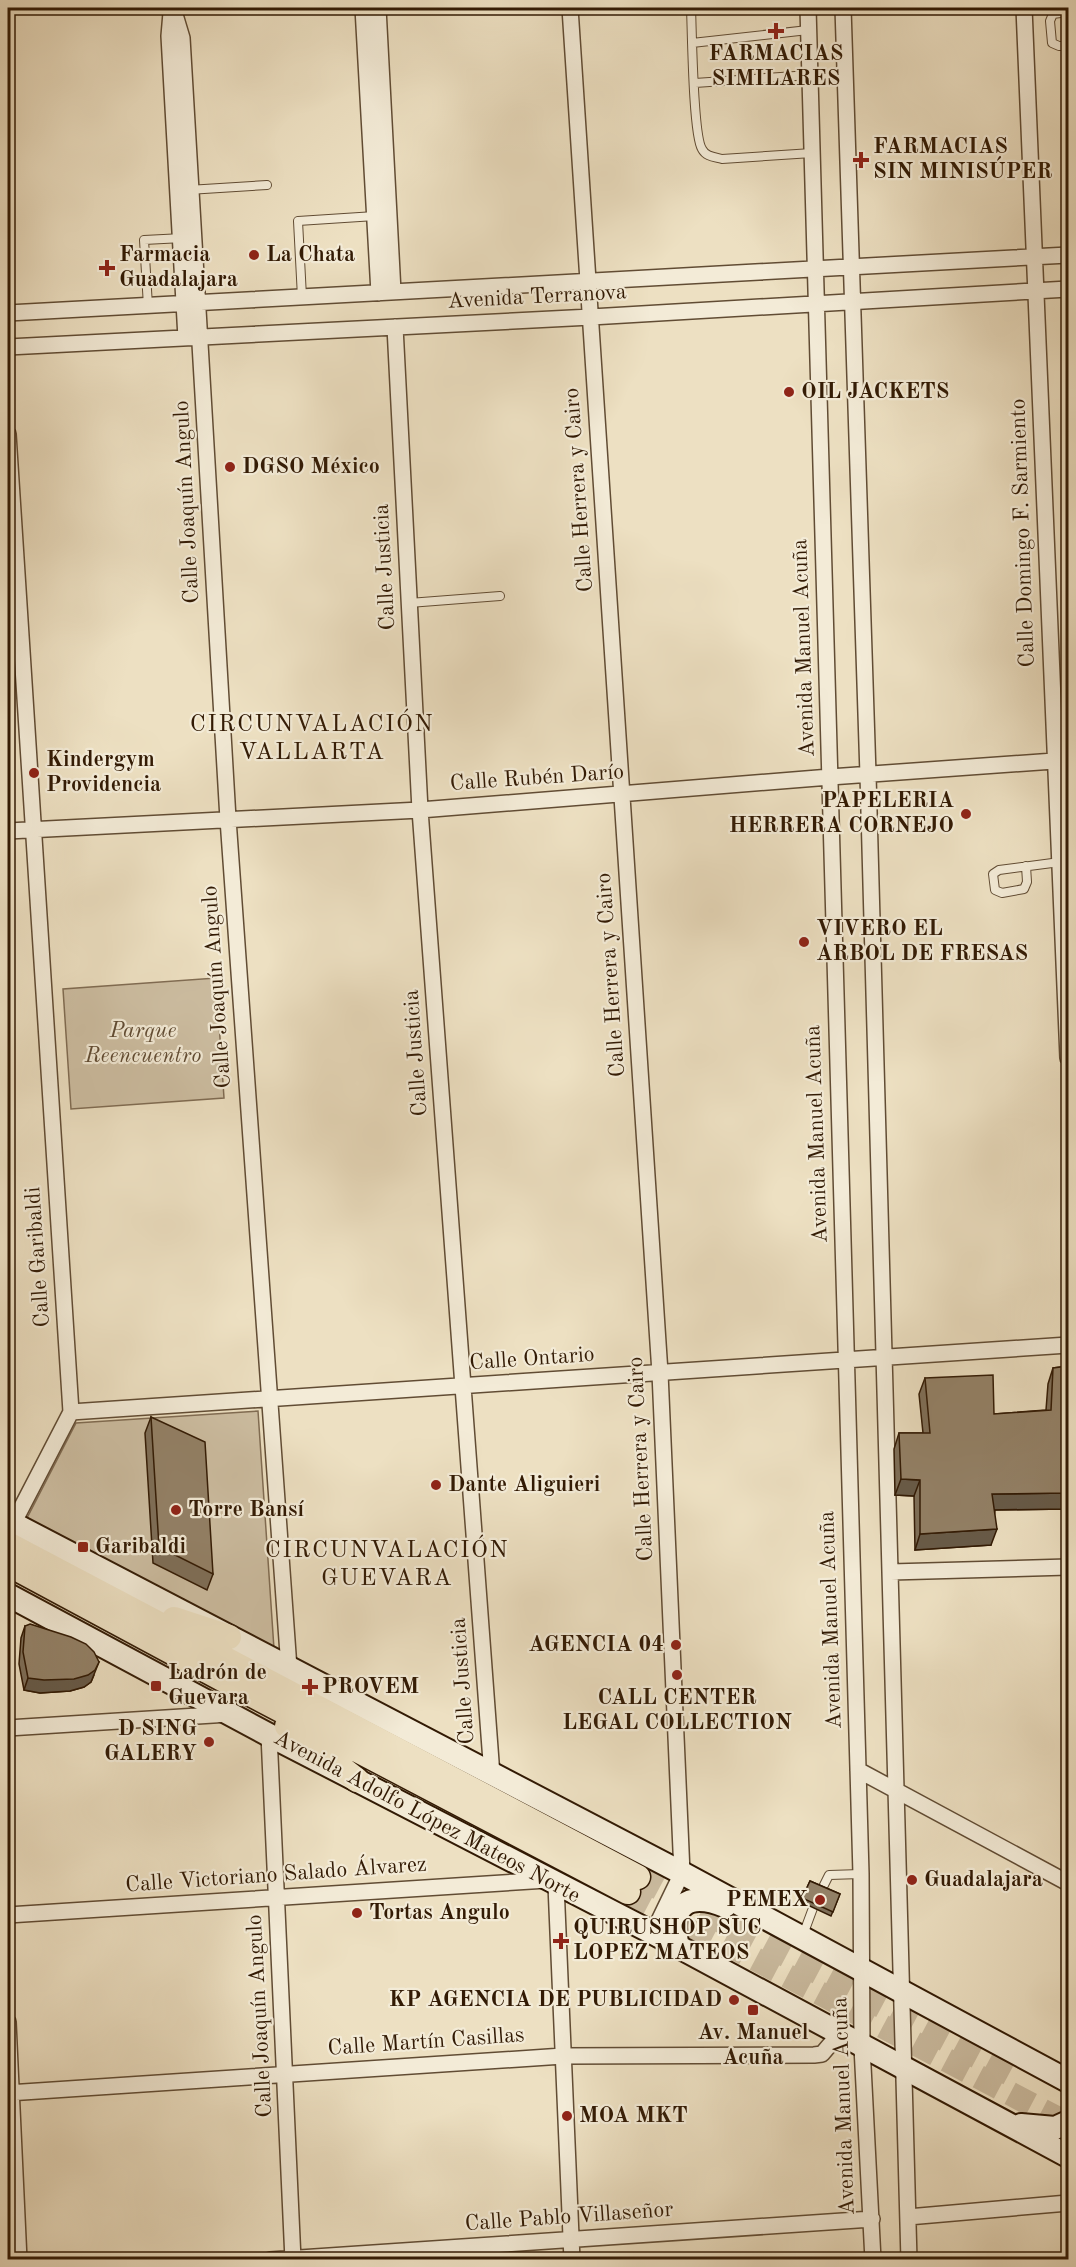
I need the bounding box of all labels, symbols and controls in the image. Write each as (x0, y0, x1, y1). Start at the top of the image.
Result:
marker: FARMACIAS SIMILARES (769, 24, 783, 38)
place label: FARMACIAS SIMILARES (709, 43, 844, 90)
place label: FARMACIAS SIN MINISÚPER (873, 136, 1052, 183)
marker: FARMACIAS SIN MINISÚPER (854, 153, 868, 167)
place label: Farmacia Guadalajara (119, 244, 238, 291)
place label: La Chata (266, 244, 355, 266)
marker: La Chata (247, 248, 261, 262)
marker: Farmacia Guadalajara (100, 261, 114, 275)
street label: Avenida Terranova (447, 281, 627, 313)
place label: OIL JACKETS (801, 381, 949, 403)
marker: OIL JACKETS (782, 385, 796, 399)
street label: Calle Herrera y Cairo (561, 387, 597, 593)
street label: Calle Domingo F. Sarmiento (1007, 398, 1039, 668)
street label: Calle Joaquín Angulo (171, 400, 203, 604)
place label: DGSO México (242, 456, 380, 478)
marker: DGSO México (223, 460, 237, 474)
street label: Calle Justicia (371, 503, 399, 631)
street label: Avenida Manuel Acuña (789, 538, 819, 758)
district label: CIRCUNVALACIÓN VALLARTA (190, 708, 434, 765)
place label: Kindergym Providencia (46, 749, 161, 796)
street label: Calle Rubén Darío (449, 761, 625, 795)
marker: Kindergym Providencia (27, 766, 41, 780)
place label: PAPELERIA HERRERA CORNEJO (729, 790, 954, 837)
marker: PAPELERIA HERRERA CORNEJO (959, 807, 973, 821)
street label: Calle Herrera y Cairo (593, 872, 629, 1078)
street label: Calle Joaquín Angulo (199, 885, 235, 1089)
place label: VIVERO EL ARBOL DE FRESAS (816, 918, 1028, 965)
marker: VIVERO EL ARBOL DE FRESAS (797, 935, 811, 949)
street label: Calle Justicia (401, 989, 431, 1117)
park label: Parque Reencuentro (84, 1020, 201, 1067)
street label: Avenida Manuel Acuña (802, 1024, 832, 1244)
street label: Calle Garibaldi (22, 1186, 54, 1328)
street label: Calle Ontario (469, 1344, 595, 1374)
street label: Calle Herrera y Cairo (625, 1356, 657, 1562)
place label: Dante Aliguieri (448, 1474, 600, 1496)
marker: Dante Aliguieri (429, 1478, 443, 1492)
place label: Torre Bansí (188, 1499, 305, 1521)
marker: Torre Bansí (169, 1503, 183, 1517)
street label: Avenida Manuel Acuña (816, 1510, 846, 1730)
district label: CIRCUNVALACIÓN GUEVARA (265, 1534, 509, 1591)
place label: Garibaldi (95, 1536, 186, 1558)
marker: Garibaldi (76, 1540, 90, 1554)
street label: Calle Justicia (448, 1617, 478, 1745)
place label: AGENCIA 04 (528, 1634, 664, 1656)
marker: AGENCIA 04 (669, 1638, 683, 1652)
place label: Ladrón de Guevara (168, 1662, 267, 1709)
marker: CALL CENTER LEGAL COLLECTION (670, 1668, 684, 1682)
place label: PROVEM (322, 1676, 419, 1698)
marker: Ladrón de Guevara (149, 1679, 163, 1693)
marker: PROVEM (303, 1680, 317, 1694)
place label: CALL CENTER LEGAL COLLECTION (562, 1687, 792, 1734)
place label: D SING GALERY (104, 1718, 197, 1765)
street label: Avenida Adolfo López Mateos Norte (270, 1727, 584, 1907)
marker: D SING GALERY (202, 1735, 216, 1749)
street label: Calle Victoriano Salado Álvarez (124, 1851, 427, 1897)
place label: Guadalajara (924, 1869, 1043, 1891)
marker: Guadalajara (905, 1873, 919, 1887)
place label: PEMEX (726, 1889, 808, 1911)
marker: PEMEX (813, 1893, 827, 1907)
place label: Tortas Angulo (369, 1902, 510, 1924)
marker: Tortas Angulo (350, 1906, 364, 1920)
street label: Calle Joaquín Angulo (244, 1914, 276, 2118)
place label: QUIRUSHOP SUC LOPEZ MATEOS (573, 1917, 762, 1964)
marker: QUIRUSHOP SUC LOPEZ MATEOS (554, 1934, 568, 1948)
place label: KP AGENCIA DE PUBLICIDAD (389, 1989, 722, 2011)
marker: KP AGENCIA DE PUBLICIDAD (727, 1993, 741, 2007)
street label: Avenida Manuel Acuña (829, 1996, 859, 2216)
marker: Av. Manuel Acuña (746, 2003, 760, 2017)
place label: Av. Manuel Acuña (698, 2022, 809, 2069)
street label: Calle Martín Casillas (327, 2024, 525, 2060)
place label: MOA MKT (579, 2105, 688, 2127)
marker: MOA MKT (560, 2109, 574, 2123)
street label: Calle Pablo Villaseñor (464, 2199, 674, 2235)

